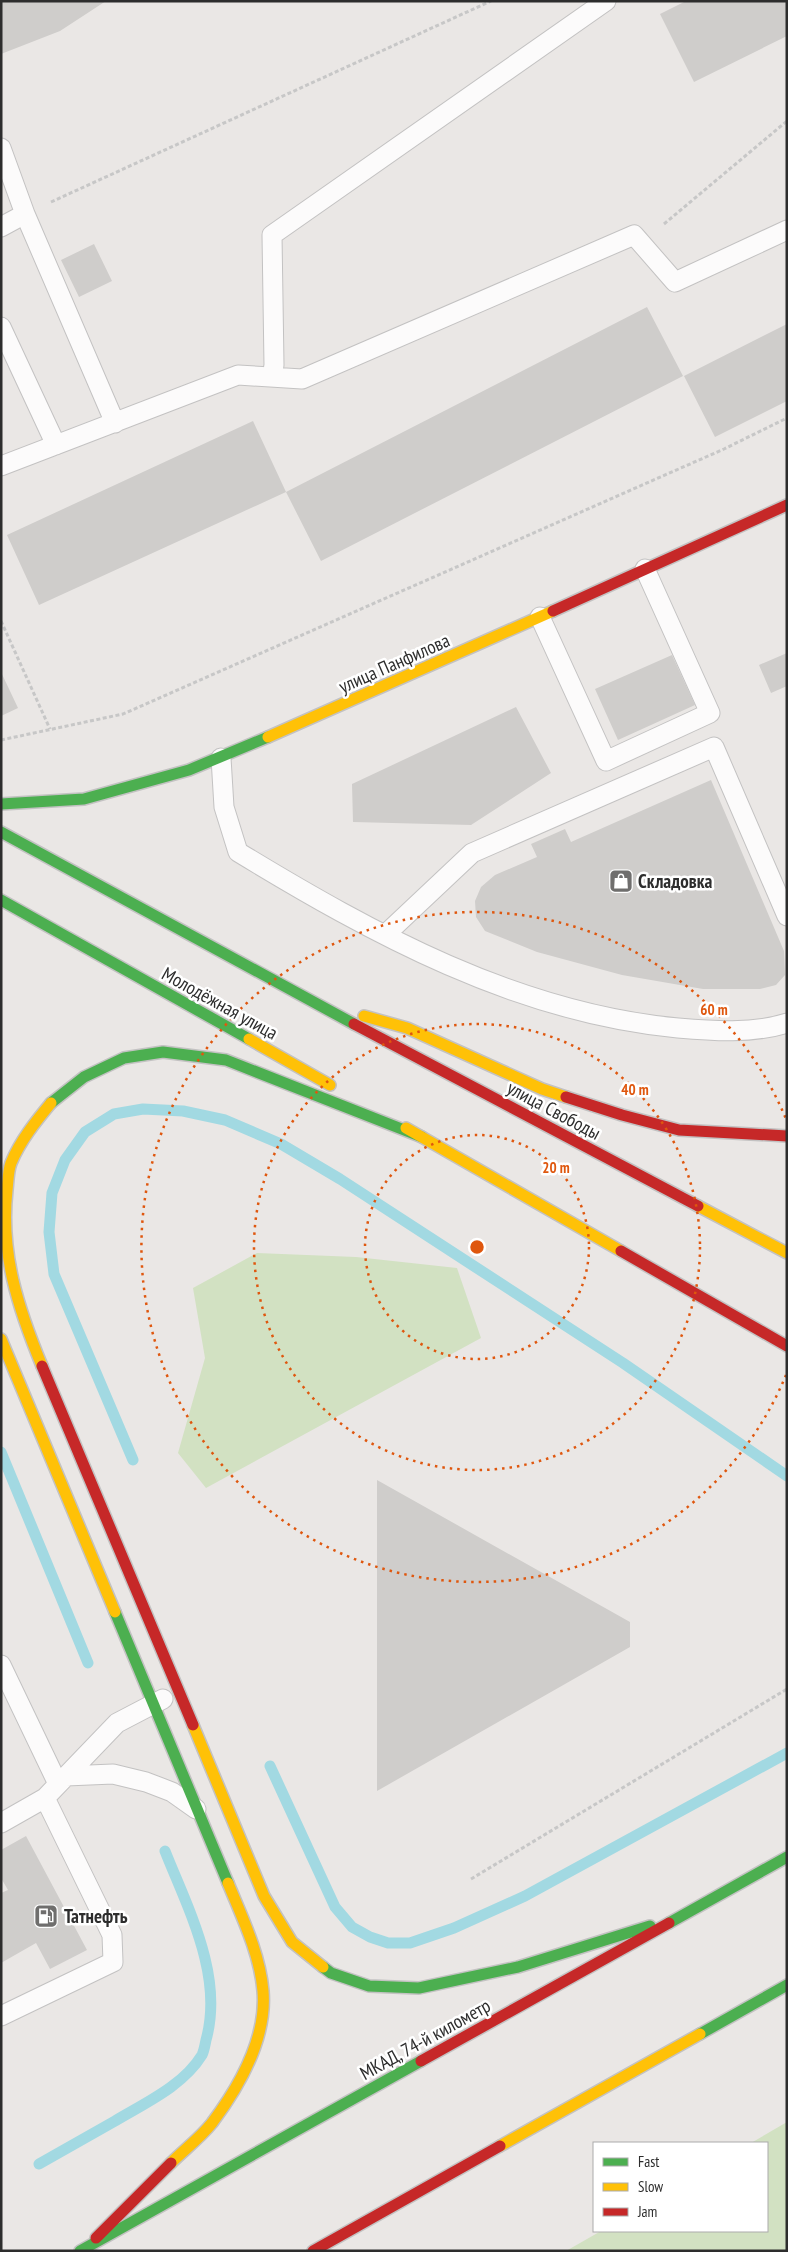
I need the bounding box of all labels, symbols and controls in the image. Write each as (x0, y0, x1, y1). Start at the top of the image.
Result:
street label: улица Панфилова (335, 628, 453, 698)
shop icon: Складовка (608, 868, 634, 894)
place label: Складовка (638, 869, 712, 893)
street label: Молодёжная улица (158, 961, 282, 1045)
text: 60 m (700, 1000, 728, 1019)
street label: улица Свободы (503, 1075, 605, 1145)
text: 40 m (621, 1080, 649, 1099)
text: 20 m (542, 1158, 570, 1177)
centre of rings (468, 1238, 486, 1256)
fuel station icon: Татнефть (33, 1903, 59, 1929)
place label: Татнефть (64, 1904, 128, 1928)
street label: МКАД, 74-й километр (355, 1993, 495, 2085)
legend (593, 2142, 768, 2232)
text: Fast (638, 2152, 659, 2171)
text: Slow (638, 2177, 663, 2196)
text: Jam (637, 2202, 657, 2221)

